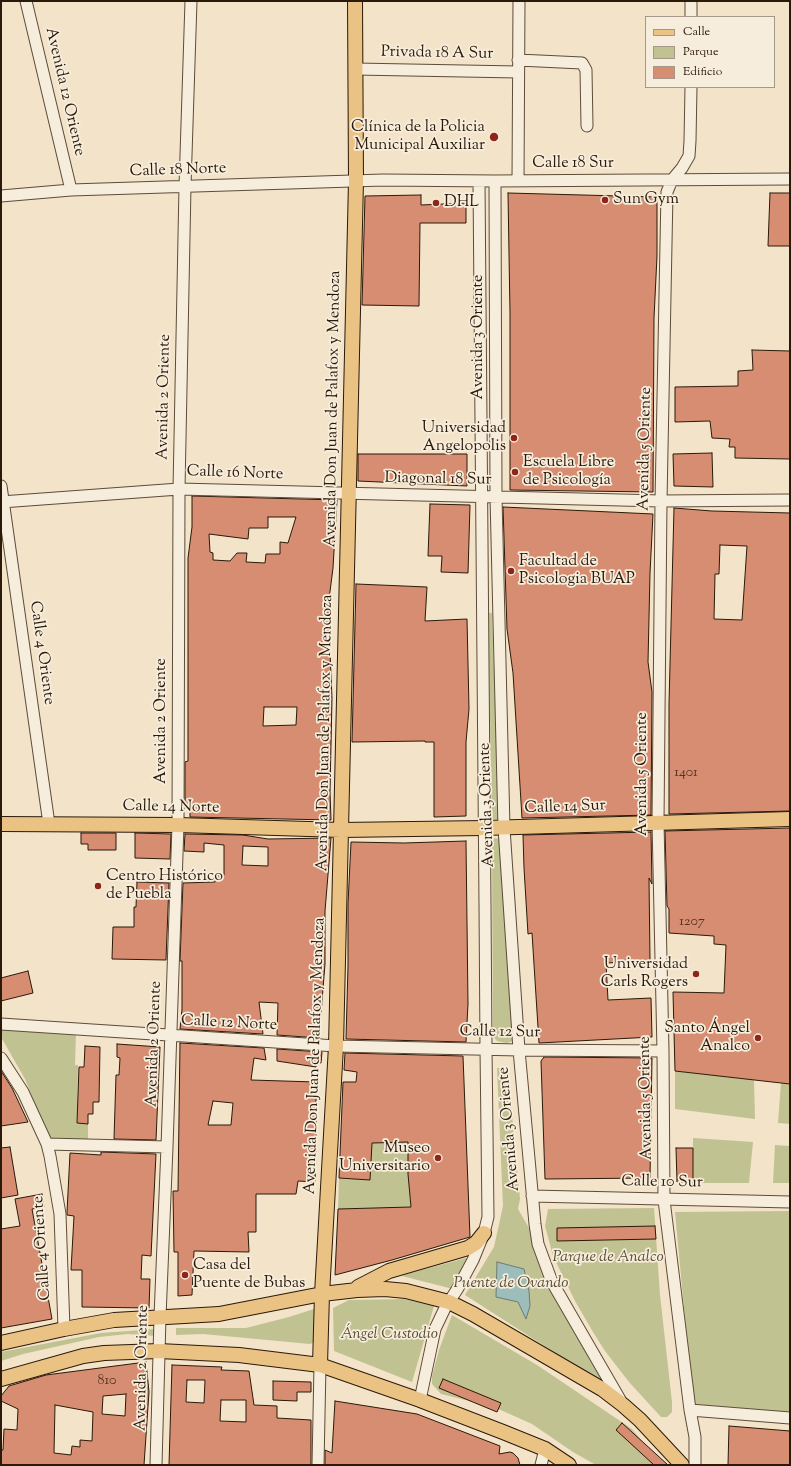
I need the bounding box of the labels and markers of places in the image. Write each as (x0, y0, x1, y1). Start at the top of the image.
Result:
place label: Clínica de la Policia Municipal Auxiliar (351, 118, 485, 156)
marker: Clínica de la Policia Municipal Auxiliar (488, 131, 500, 143)
place label: Sun Gym (613, 190, 679, 210)
place label: DHL (444, 193, 479, 213)
marker: Sun Gym (600, 195, 610, 205)
marker: DHL (431, 198, 441, 208)
place label: Universidad Angelopolis (422, 419, 506, 457)
marker: Universidad Angelopolis (509, 433, 519, 443)
place label: Escuela Libre de Psicología (523, 453, 614, 491)
marker: Escuela Libre de Psicología (510, 467, 520, 477)
place label: Facultad de Psicologia BUAP (519, 552, 635, 590)
marker: Facultad de Psicologia BUAP (506, 566, 516, 576)
place label: Centro Histórico de Puebla (106, 867, 223, 905)
marker: Centro Histórico de Puebla (93, 881, 103, 891)
place label: Universidad Carls Rogers (601, 955, 688, 993)
marker: Universidad Carls Rogers (691, 969, 701, 979)
place label: Santo Ángel Analco (664, 1019, 750, 1057)
marker: Santo Ángel Analco (753, 1033, 763, 1043)
place label: Museo Universitario (339, 1139, 430, 1177)
marker: Museo Universitario (433, 1153, 443, 1163)
place label: Casa del Puente de Bubas (193, 1256, 305, 1294)
marker: Casa del Puente de Bubas (180, 1270, 190, 1280)

